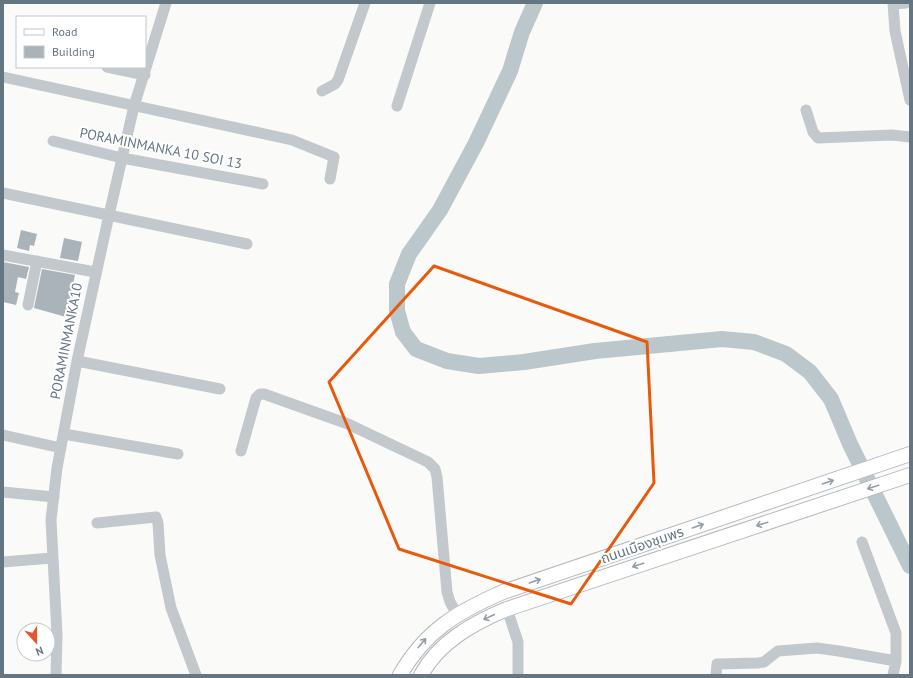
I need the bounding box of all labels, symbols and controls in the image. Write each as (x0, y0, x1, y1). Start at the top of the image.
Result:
legend (16, 16, 146, 68)
text: Road (52, 24, 77, 39)
text: Building (52, 44, 95, 59)
street label: PORAMINMANKA 10 SOI 13 (78, 123, 244, 173)
street label: PORAMINMANKA10 (46, 281, 86, 401)
one-way arrow (822, 477, 834, 485)
one-way arrow (867, 484, 880, 491)
one-way arrow (755, 521, 768, 528)
street label: ถนนเมืองชุมพร (598, 522, 686, 568)
one-way arrow (691, 522, 704, 529)
one-way arrow (632, 562, 645, 569)
one-way arrow (528, 577, 540, 585)
one-way arrow (483, 614, 495, 621)
north arrow (16, 622, 56, 662)
one-way arrow (418, 638, 427, 649)
text: N (34, 644, 45, 659)

